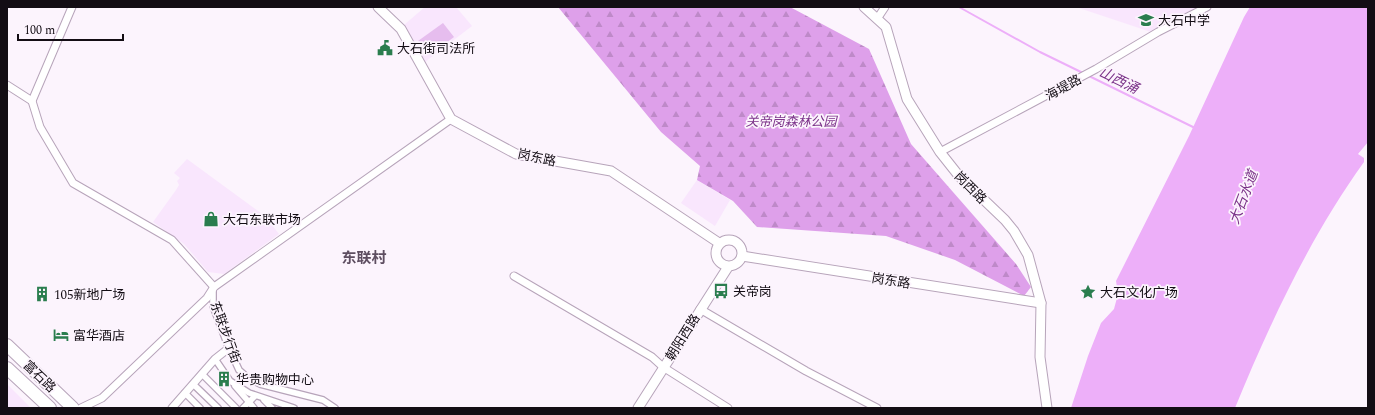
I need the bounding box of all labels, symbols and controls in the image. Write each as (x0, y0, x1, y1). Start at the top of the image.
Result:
school or university icon: 大石中学 (1137, 11, 1155, 29)
place label: 大石中学 (1158, 11, 1210, 31)
scale bar (18, 16, 123, 42)
text: 100 m (24, 21, 55, 40)
public building icon: 大石街司法所 (376, 39, 394, 57)
place label: 大石街司法所 (397, 39, 475, 59)
water label: 山西涌 (1095, 62, 1144, 100)
street label: 海堤路 (1042, 70, 1085, 106)
park label: 关帝岗森林公园 (745, 112, 838, 132)
street label: 岗东路 (516, 144, 558, 172)
water label: 大石水道 (1224, 165, 1264, 227)
street label: 岗西路 (949, 167, 991, 209)
shop icon: 大石东联市场 (202, 210, 220, 228)
place label: 大石东联市场 (223, 210, 301, 230)
district label: 东联村 (341, 247, 387, 270)
street label: 岗东路 (870, 268, 912, 294)
bus stop icon: 关帝岗 (712, 282, 730, 300)
place label: 关帝岗 (733, 282, 772, 302)
place icon: 大石文化广场 (1079, 283, 1097, 301)
place label: 大石文化广场 (1100, 283, 1178, 303)
building icon: 105新地广场 (33, 285, 51, 303)
place label: 105新地广场 (54, 285, 126, 305)
street label: 东联步行街 (205, 298, 246, 366)
street label: 朝阳西路 (661, 310, 705, 365)
hotel icon: 富华酒店 (52, 326, 70, 344)
place label: 富华酒店 (73, 326, 125, 346)
street label: 富石路 (18, 356, 60, 397)
building icon: 华贵购物中心 (215, 370, 233, 388)
place label: 华贵购物中心 (236, 370, 314, 390)

